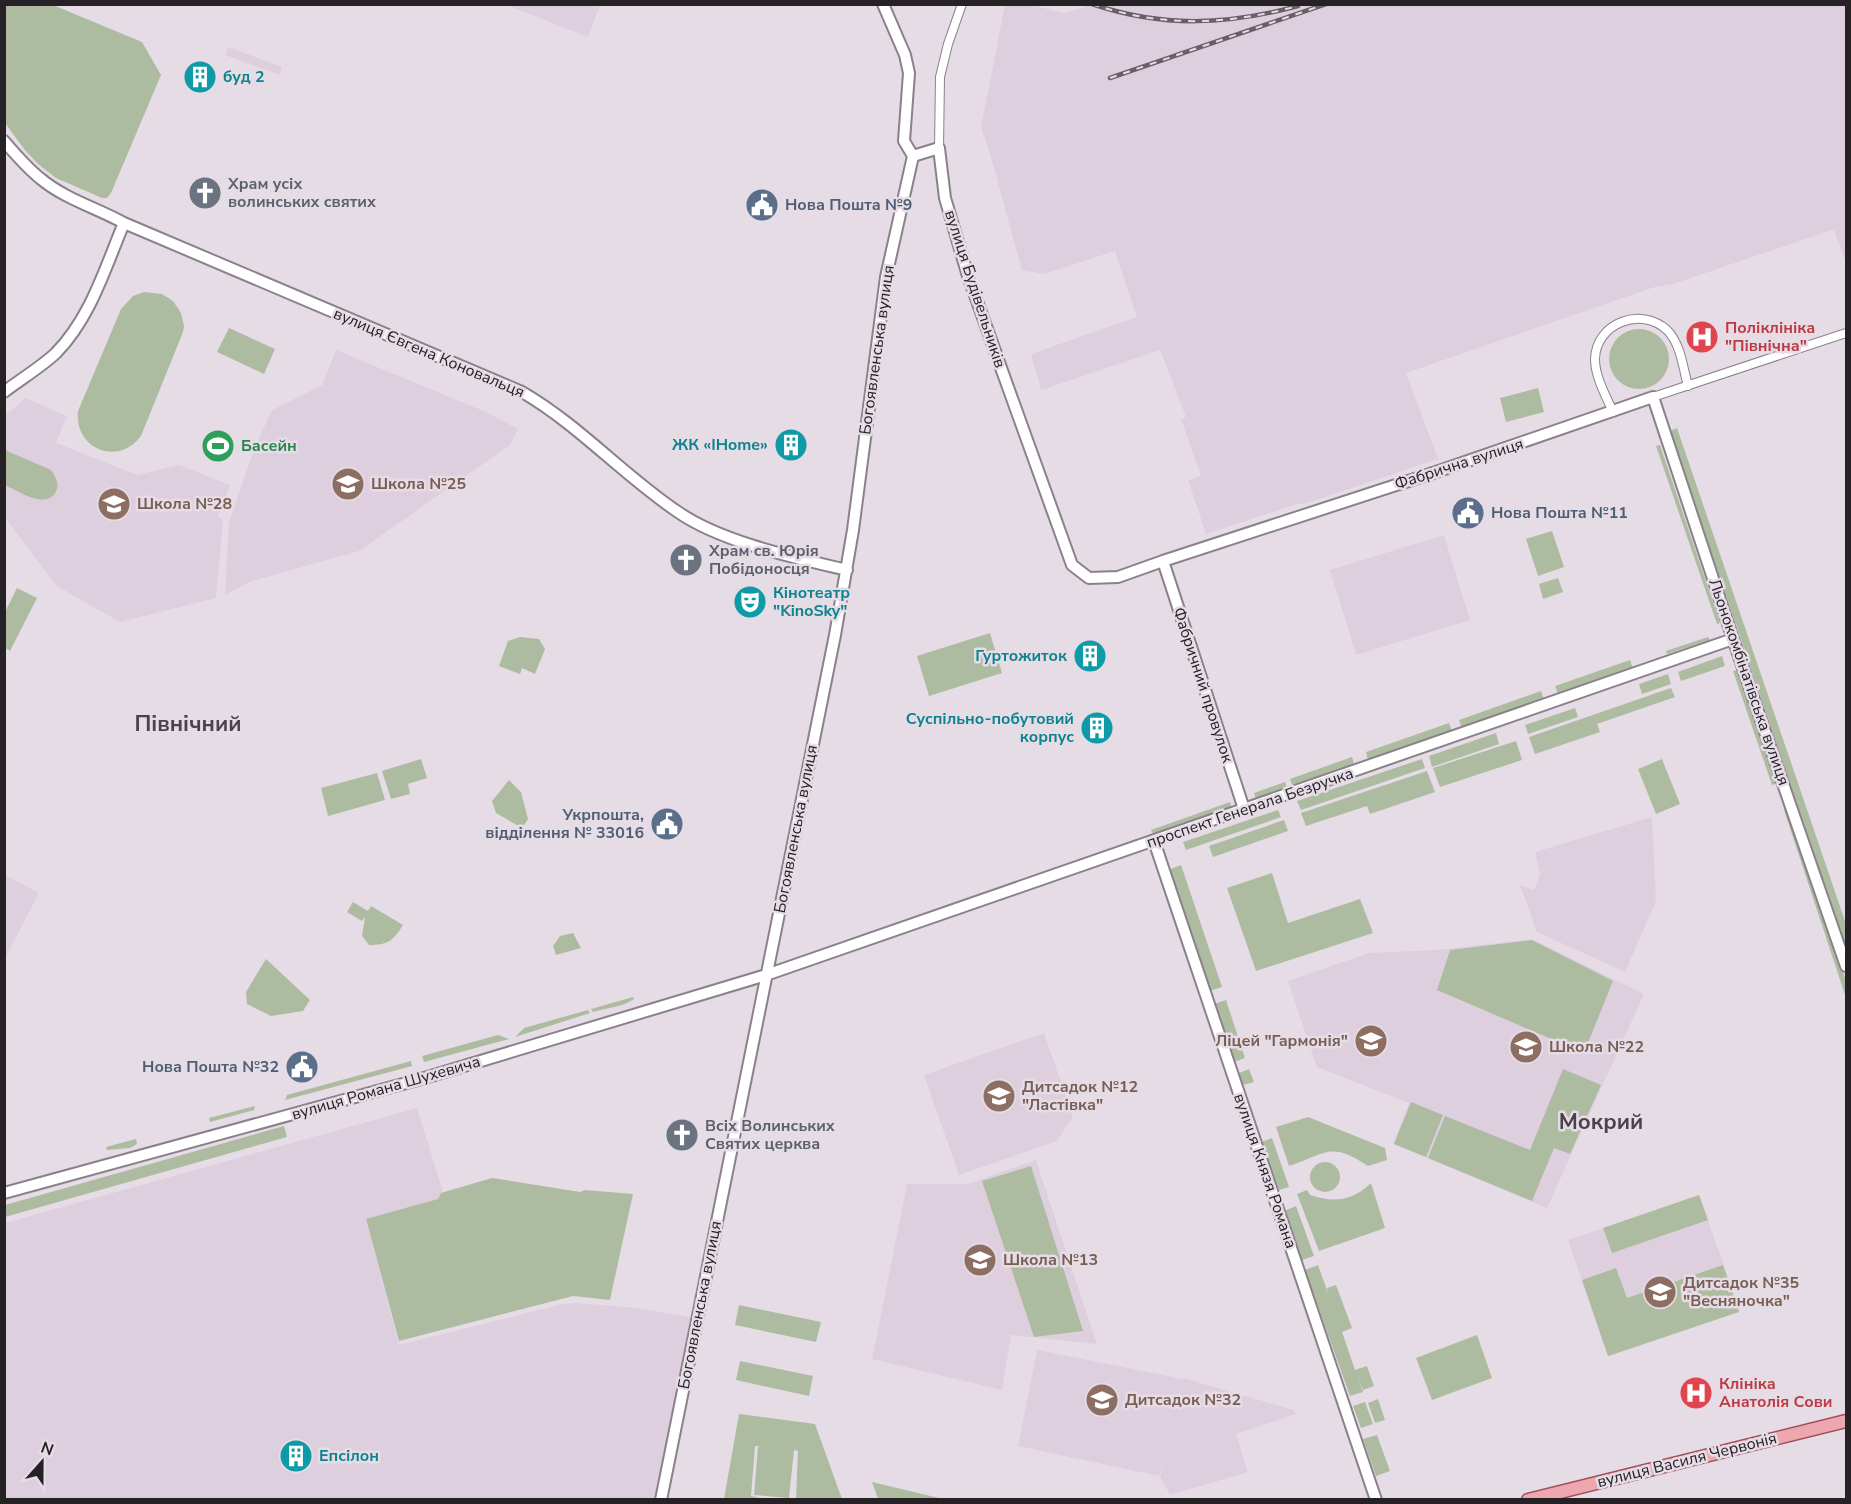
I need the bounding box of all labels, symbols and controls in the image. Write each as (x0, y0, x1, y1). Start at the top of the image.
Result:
building icon: буд 2 (182, 59, 218, 95)
place label: буд 2 (223, 66, 265, 88)
place label: Храм усіх волинських святих (227, 173, 376, 213)
church icon: Храм усіх волинських святих (187, 175, 223, 211)
public building icon: Нова Пошта №9 (744, 187, 780, 223)
place label: Нова Пошта №9 (785, 194, 912, 216)
street label: вулиця Будівельників (939, 207, 1011, 371)
street label: Богоявленська вулиця (854, 264, 900, 436)
street label: вулиця Євгена Коновальця (330, 303, 528, 403)
place label: Поліклініка "Північна" (1725, 317, 1815, 357)
hospital icon: Поліклініка "Північна" (1684, 319, 1720, 355)
building icon: ЖК «IHome» (773, 427, 809, 463)
sports icon: Басейн (200, 428, 236, 464)
street label: Фабрична вулиця (1392, 433, 1526, 495)
place label: ЖК «IHome» (672, 434, 768, 456)
place label: Басейн (241, 435, 297, 457)
school or university icon: Школа №25 (330, 466, 366, 502)
place label: Школа №25 (371, 473, 466, 495)
school or university icon: Школа №28 (96, 486, 132, 522)
place label: Школа №28 (137, 493, 232, 515)
public building icon: Нова Пошта №11 (1450, 495, 1486, 531)
place label: Нова Пошта №11 (1491, 502, 1628, 524)
place label: Храм св. Юрія Побідоносця (708, 540, 819, 580)
church icon: Храм св. Юрія Побідоносця (668, 542, 704, 578)
street label: Льонокомбінатівська вулиця (1703, 576, 1795, 788)
place label: Кінотеатр "KinoSky" (773, 582, 850, 622)
theatre icon: Кінотеатр "KinoSky" (732, 584, 768, 620)
street label: Фабричний провулок (1167, 604, 1239, 766)
building icon: Гуртожиток (1072, 638, 1108, 674)
place label: Гуртожиток (975, 645, 1068, 667)
place label: Суспільно-побутовий корпус (906, 708, 1074, 748)
district label: Північний (134, 709, 242, 739)
building icon: Суспільно-побутовий корпус (1079, 710, 1115, 746)
street label: Богоявленська вулиця (769, 743, 823, 915)
street label: проспект Генерала Безручка (1144, 762, 1356, 854)
place label: Укрпошта, відділення № 33016 (485, 804, 644, 844)
public building icon: Укрпошта, відділення № 33016 (649, 806, 685, 842)
school or university icon: Ліцей "Гармонія" (1353, 1023, 1389, 1059)
school or university icon: Школа №22 (1508, 1029, 1544, 1065)
place label: Ліцей "Гармонія" (1215, 1030, 1348, 1052)
place label: Школа №22 (1549, 1036, 1644, 1058)
public building icon: Нова Пошта №32 (284, 1049, 320, 1085)
street label: вулиця Романа Шухевича (289, 1050, 483, 1126)
place label: Нова Пошта №32 (142, 1056, 279, 1078)
place label: Дитсадок №12 "Ластівка" (1022, 1076, 1138, 1116)
school or university icon: Дитсадок №12 "Ластівка" (981, 1078, 1017, 1114)
street label: вулиця Князя Романа (1228, 1091, 1302, 1251)
district label: Мокрий (1559, 1107, 1643, 1137)
place label: Всіх Волинських Святих церква (705, 1115, 835, 1155)
church icon: Всіх Волинських Святих церква (664, 1117, 700, 1153)
street label: Богоявленська вулиця (673, 1219, 727, 1391)
school or university icon: Школа №13 (962, 1242, 998, 1278)
place label: Школа №13 (1003, 1249, 1098, 1271)
place label: Дитсадок №35 "Весняночка" (1683, 1272, 1799, 1312)
school or university icon: Дитсадок №35 "Весняночка" (1642, 1274, 1678, 1310)
place label: Клініка Анатолія Сови (1719, 1373, 1832, 1413)
hospital icon: Клініка Анатолія Сови (1678, 1375, 1714, 1411)
school or university icon: Дитсадок №32 (1084, 1382, 1120, 1418)
place label: Дитсадок №32 (1125, 1389, 1241, 1411)
street label: вулиця Василя Червонія (1595, 1427, 1779, 1493)
north arrow (12, 1432, 72, 1492)
text: N (37, 1437, 57, 1461)
building icon: Епсілон (278, 1438, 314, 1474)
place label: Епсілон (319, 1445, 379, 1467)

